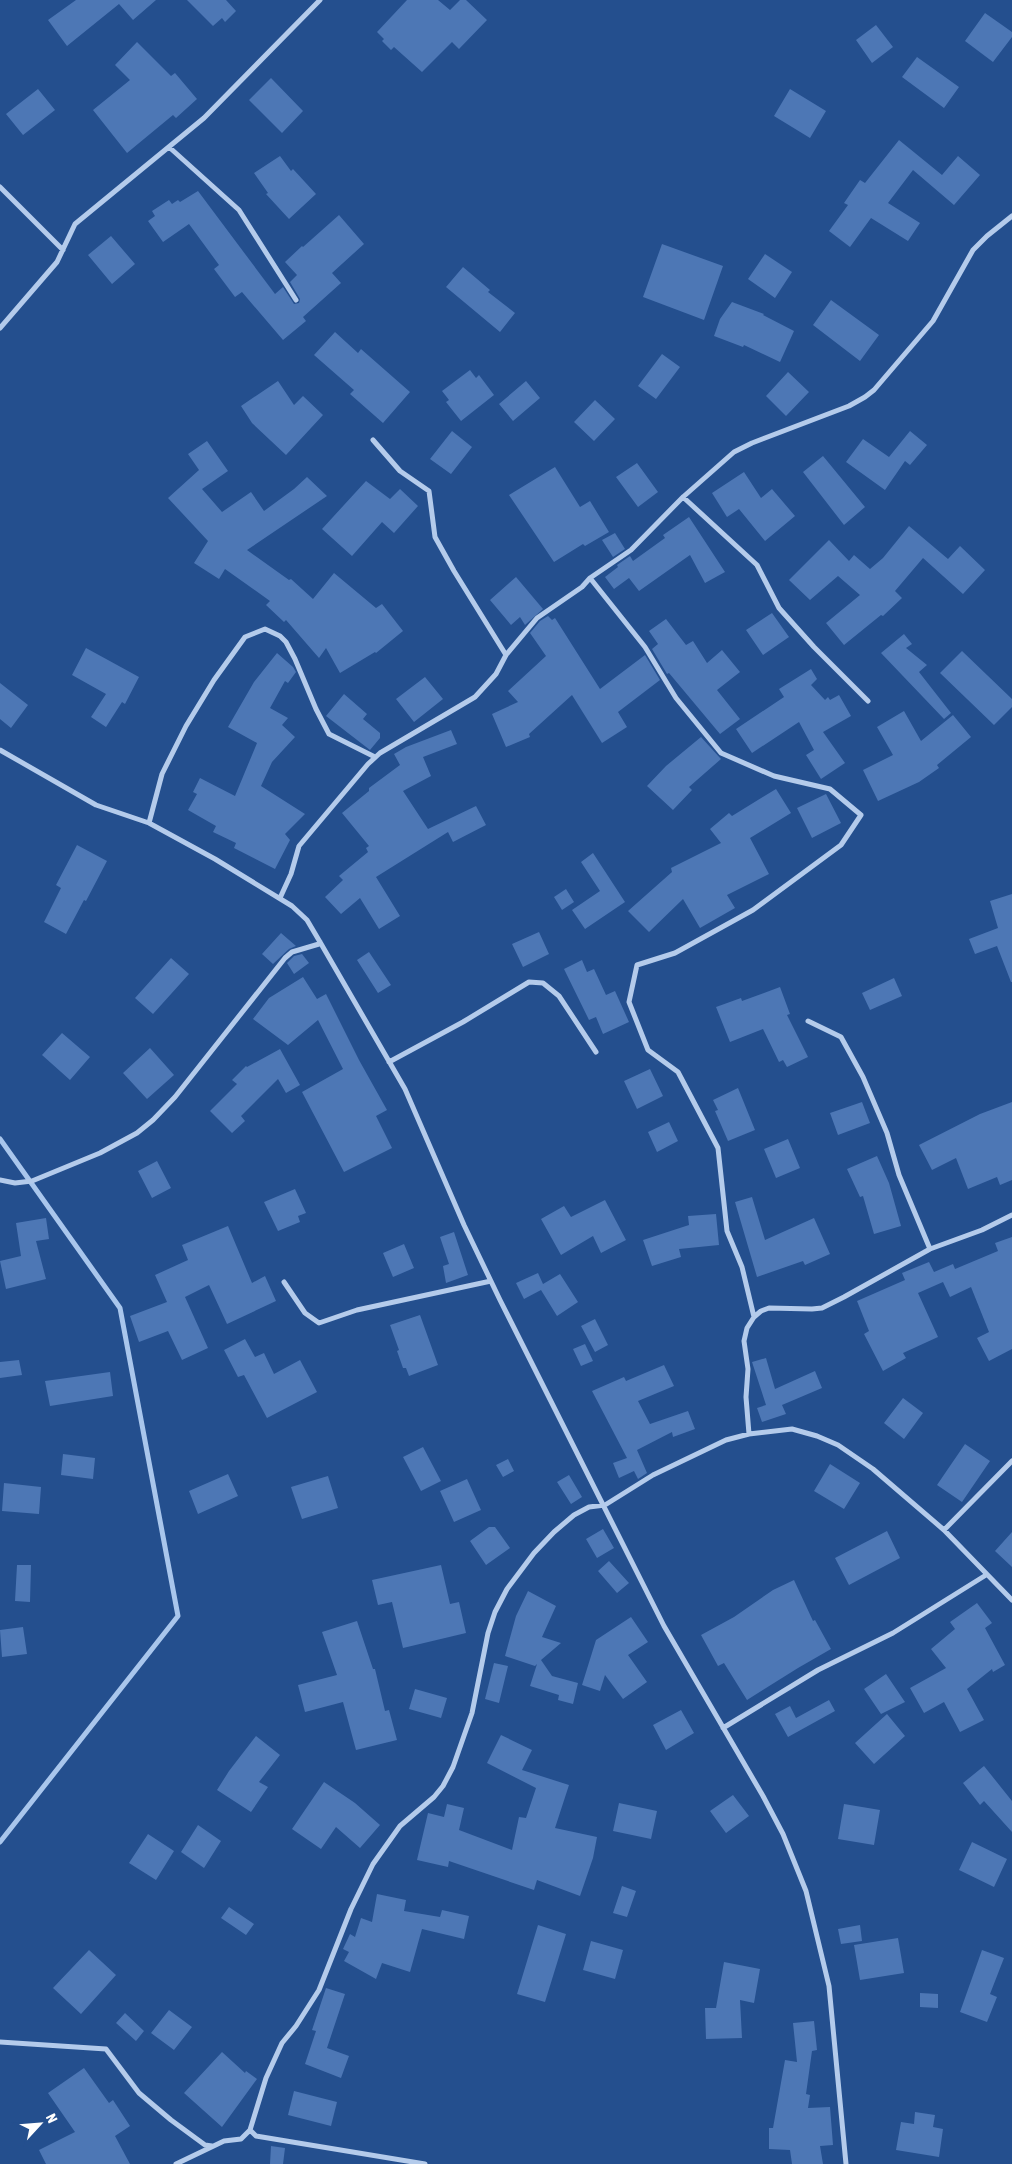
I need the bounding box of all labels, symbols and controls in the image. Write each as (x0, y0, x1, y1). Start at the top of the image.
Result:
north arrow (15, 2099, 65, 2149)
text: N (43, 2111, 61, 2126)

